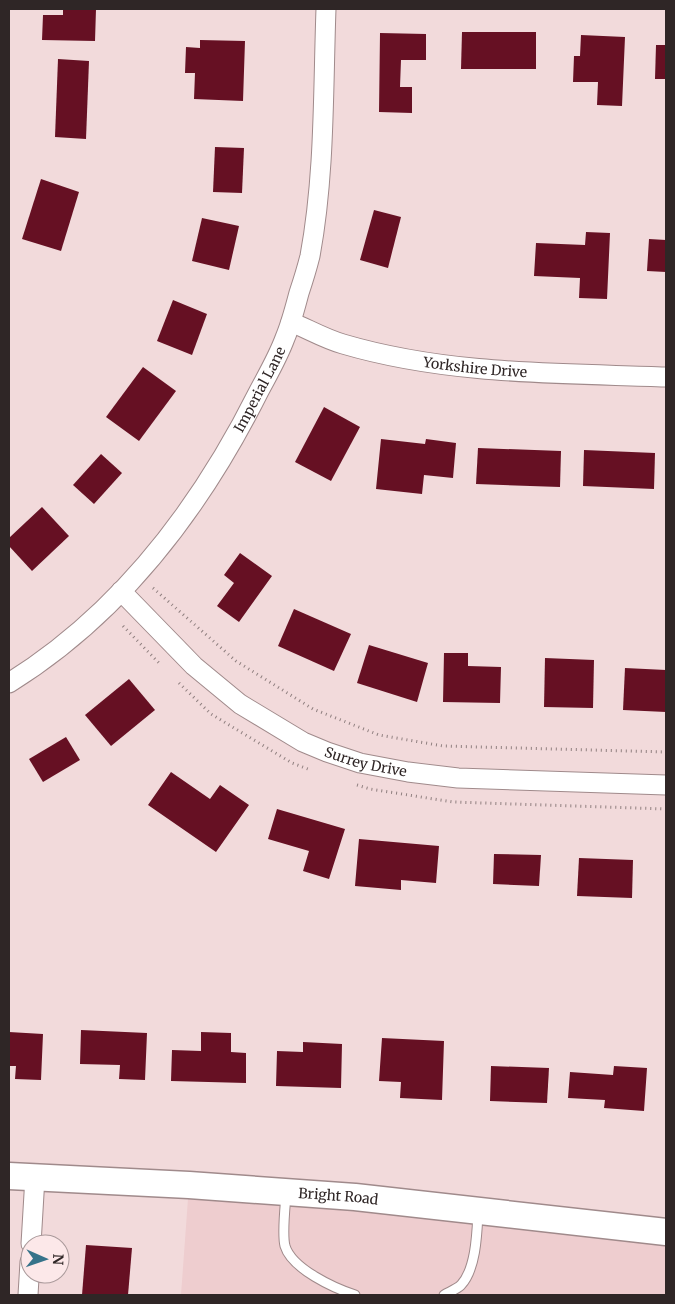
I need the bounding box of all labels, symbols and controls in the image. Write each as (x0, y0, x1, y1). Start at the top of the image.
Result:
street label: Imperial Lane (230, 344, 289, 436)
street label: Yorkshire Drive (421, 353, 528, 381)
street label: Surrey Drive (322, 743, 408, 781)
street label: Bright Road (298, 1184, 380, 1209)
north arrow (20, 1234, 70, 1284)
text: N (49, 1254, 67, 1265)

